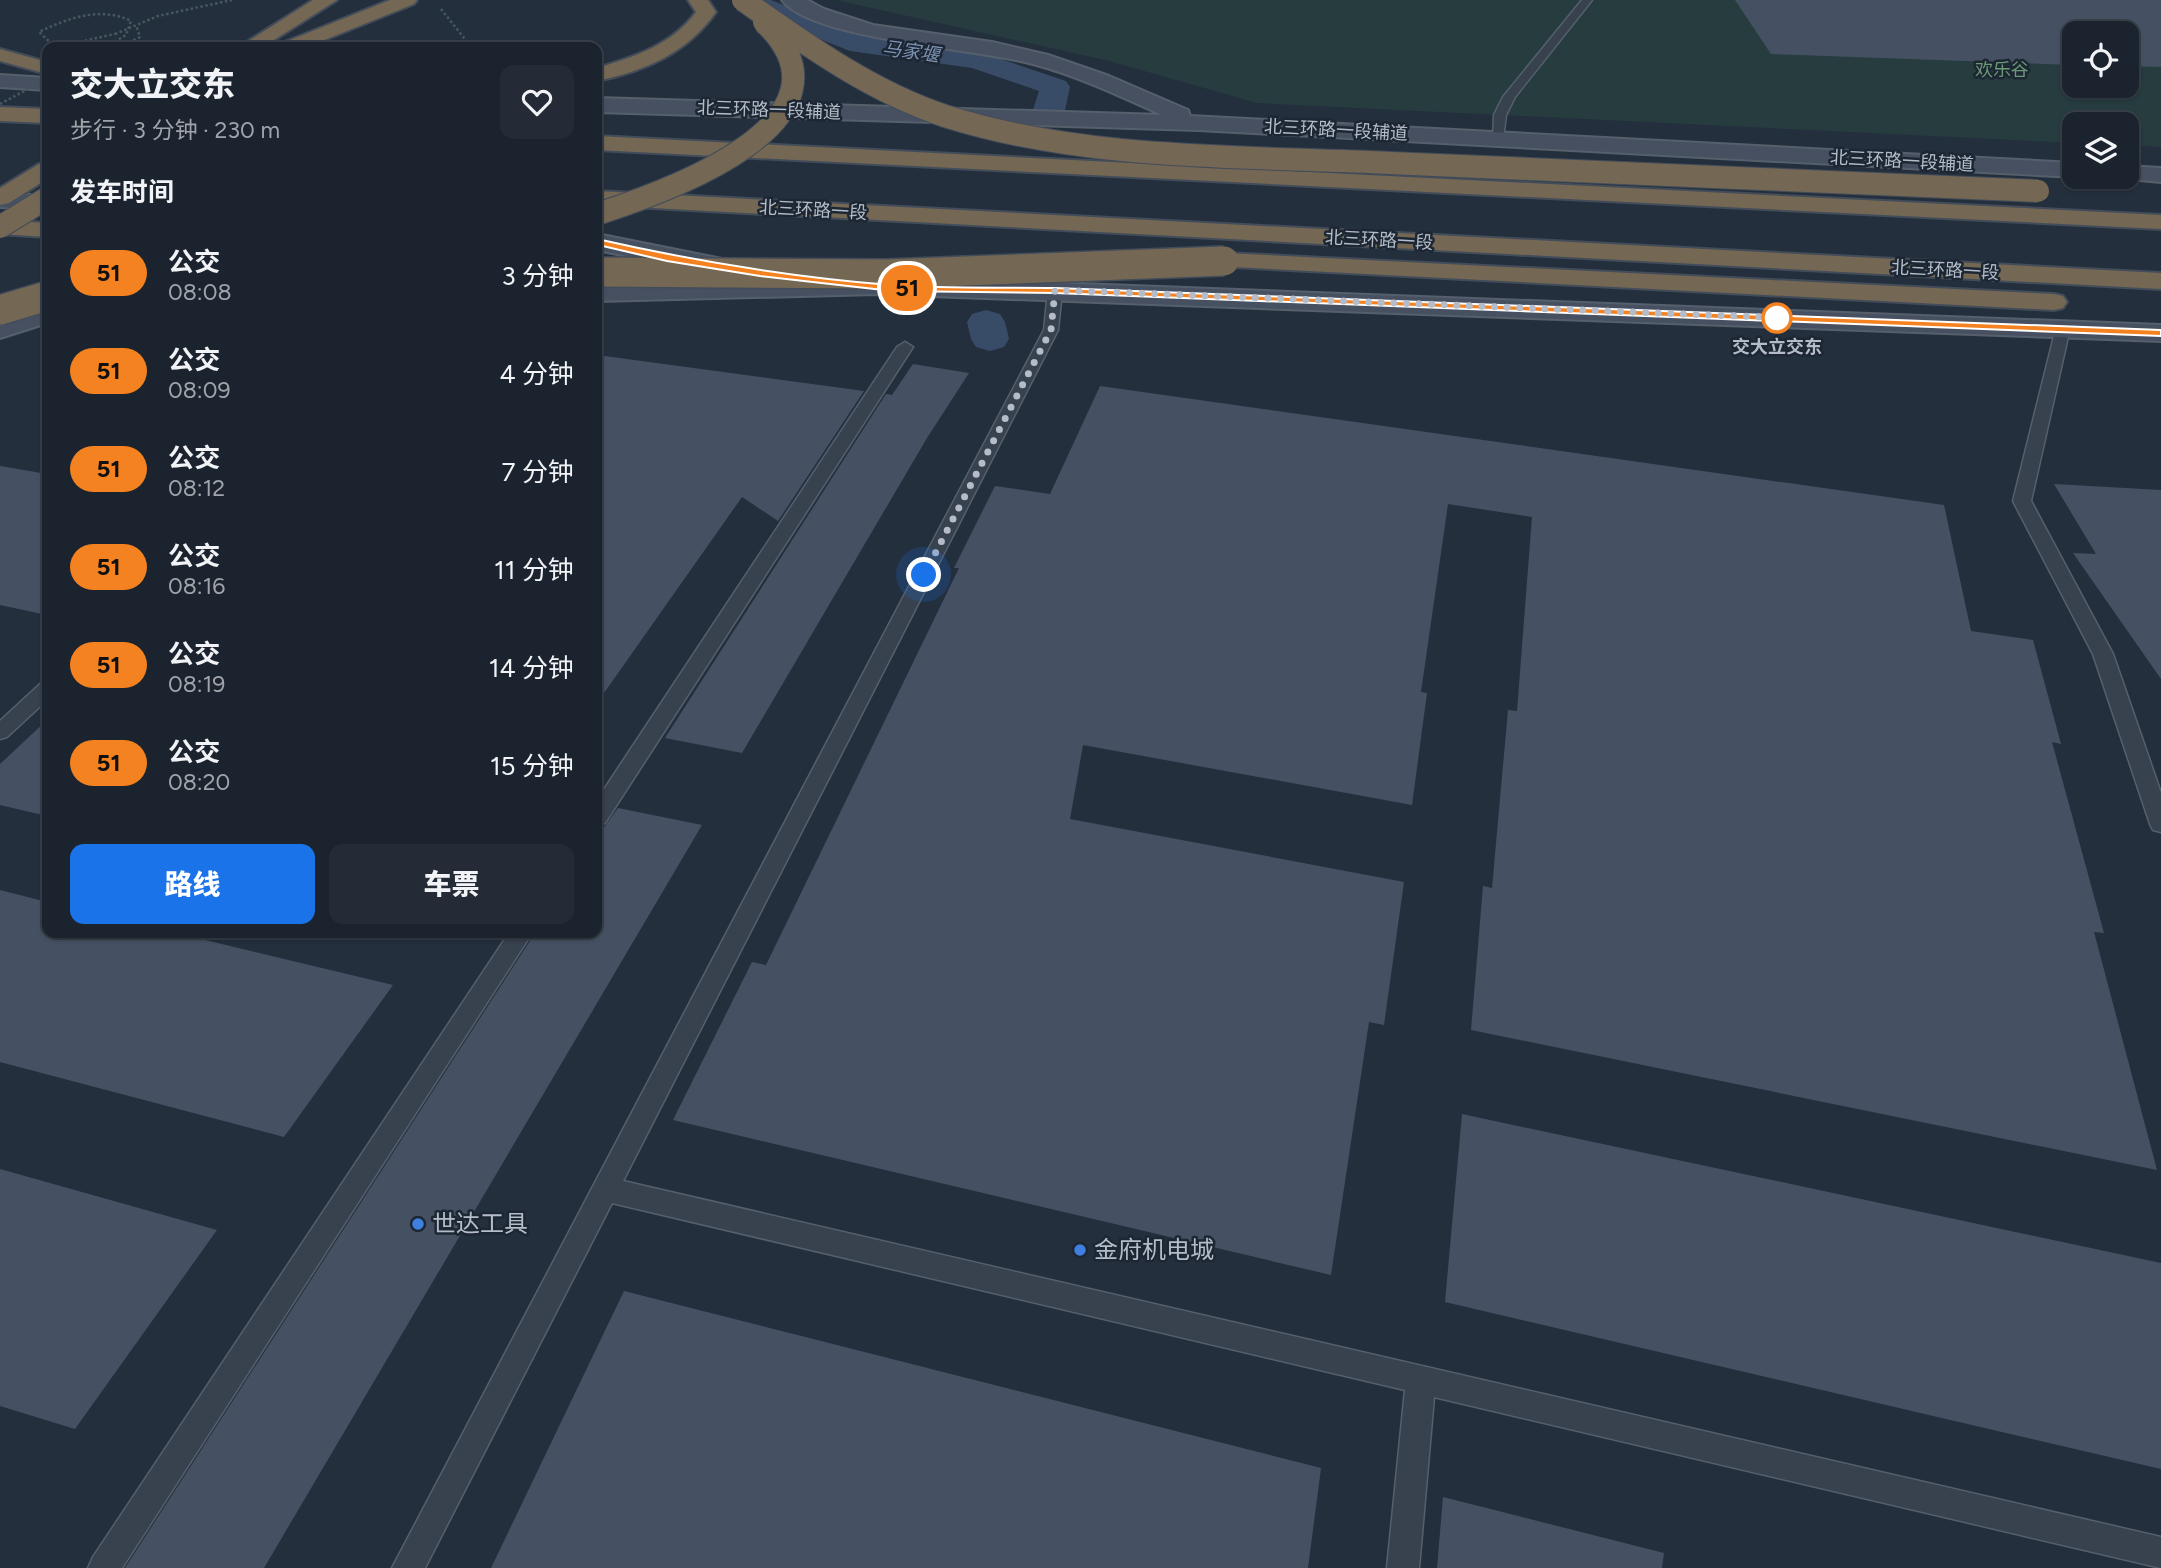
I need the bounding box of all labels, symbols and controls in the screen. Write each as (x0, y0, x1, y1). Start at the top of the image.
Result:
map controls (2062, 21, 2139, 189)
button: locate (2062, 21, 2139, 98)
water label: 马家堰 (881, 36, 944, 67)
park label: 欢乐谷 (1975, 59, 2029, 81)
text: 交大立交东 (70, 65, 235, 104)
button: heart (500, 65, 574, 139)
street label: 北三环路一段辅道 (697, 96, 841, 124)
button: layers (2062, 112, 2139, 189)
street label: 北三环路一段辅道 (1264, 115, 1408, 145)
text: 步行 · 3 分钟 · 230 m (70, 116, 280, 144)
street label: 北三环路一段辅道 (1830, 146, 1974, 176)
text: 发车时间 (70, 176, 174, 208)
street label: 北三环路一段 (758, 196, 868, 224)
street label: 北三环路一段 (1324, 226, 1434, 254)
text: 公交 (168, 246, 220, 278)
street label: 北三环路一段 (1890, 256, 2000, 284)
text: 51 (96, 258, 121, 287)
text: 3 分钟 (501, 260, 574, 292)
line badge: 51 (876, 265, 939, 311)
text: 51 (895, 273, 919, 302)
text: 08:08 (168, 278, 232, 306)
marker: 交大立交东 (1762, 303, 1792, 333)
place label: 交大立交东 (1732, 336, 1822, 358)
text: 公交 (168, 344, 220, 376)
text: 51 (96, 356, 121, 385)
text: 4 分钟 (499, 358, 574, 390)
text: 08:09 (168, 376, 230, 404)
text: 公交 (168, 442, 220, 474)
text: 51 (96, 454, 121, 483)
text: 7 分钟 (502, 456, 574, 488)
text: 08:12 (168, 474, 225, 502)
text: 公交 (168, 540, 220, 572)
text: 51 (96, 552, 121, 581)
text: 11 分钟 (494, 554, 574, 586)
your location (906, 557, 941, 592)
text: 08:16 (168, 572, 225, 600)
text: 公交 (168, 638, 220, 670)
text: 51 (96, 650, 121, 679)
text: 14 分钟 (489, 652, 574, 684)
text: 08:19 (168, 670, 225, 698)
text: 公交 (168, 736, 220, 768)
text: 51 (96, 748, 121, 777)
text: 15 分钟 (490, 750, 574, 782)
text: 08:20 (168, 768, 230, 796)
button: 路线 (70, 844, 315, 924)
button: 车票 (329, 844, 574, 924)
place label: 世达工具 (432, 1209, 528, 1238)
marker: 世达工具 (410, 1216, 426, 1232)
place label: 金府机电城 (1094, 1235, 1214, 1264)
marker: 金府机电城 (1072, 1242, 1088, 1258)

